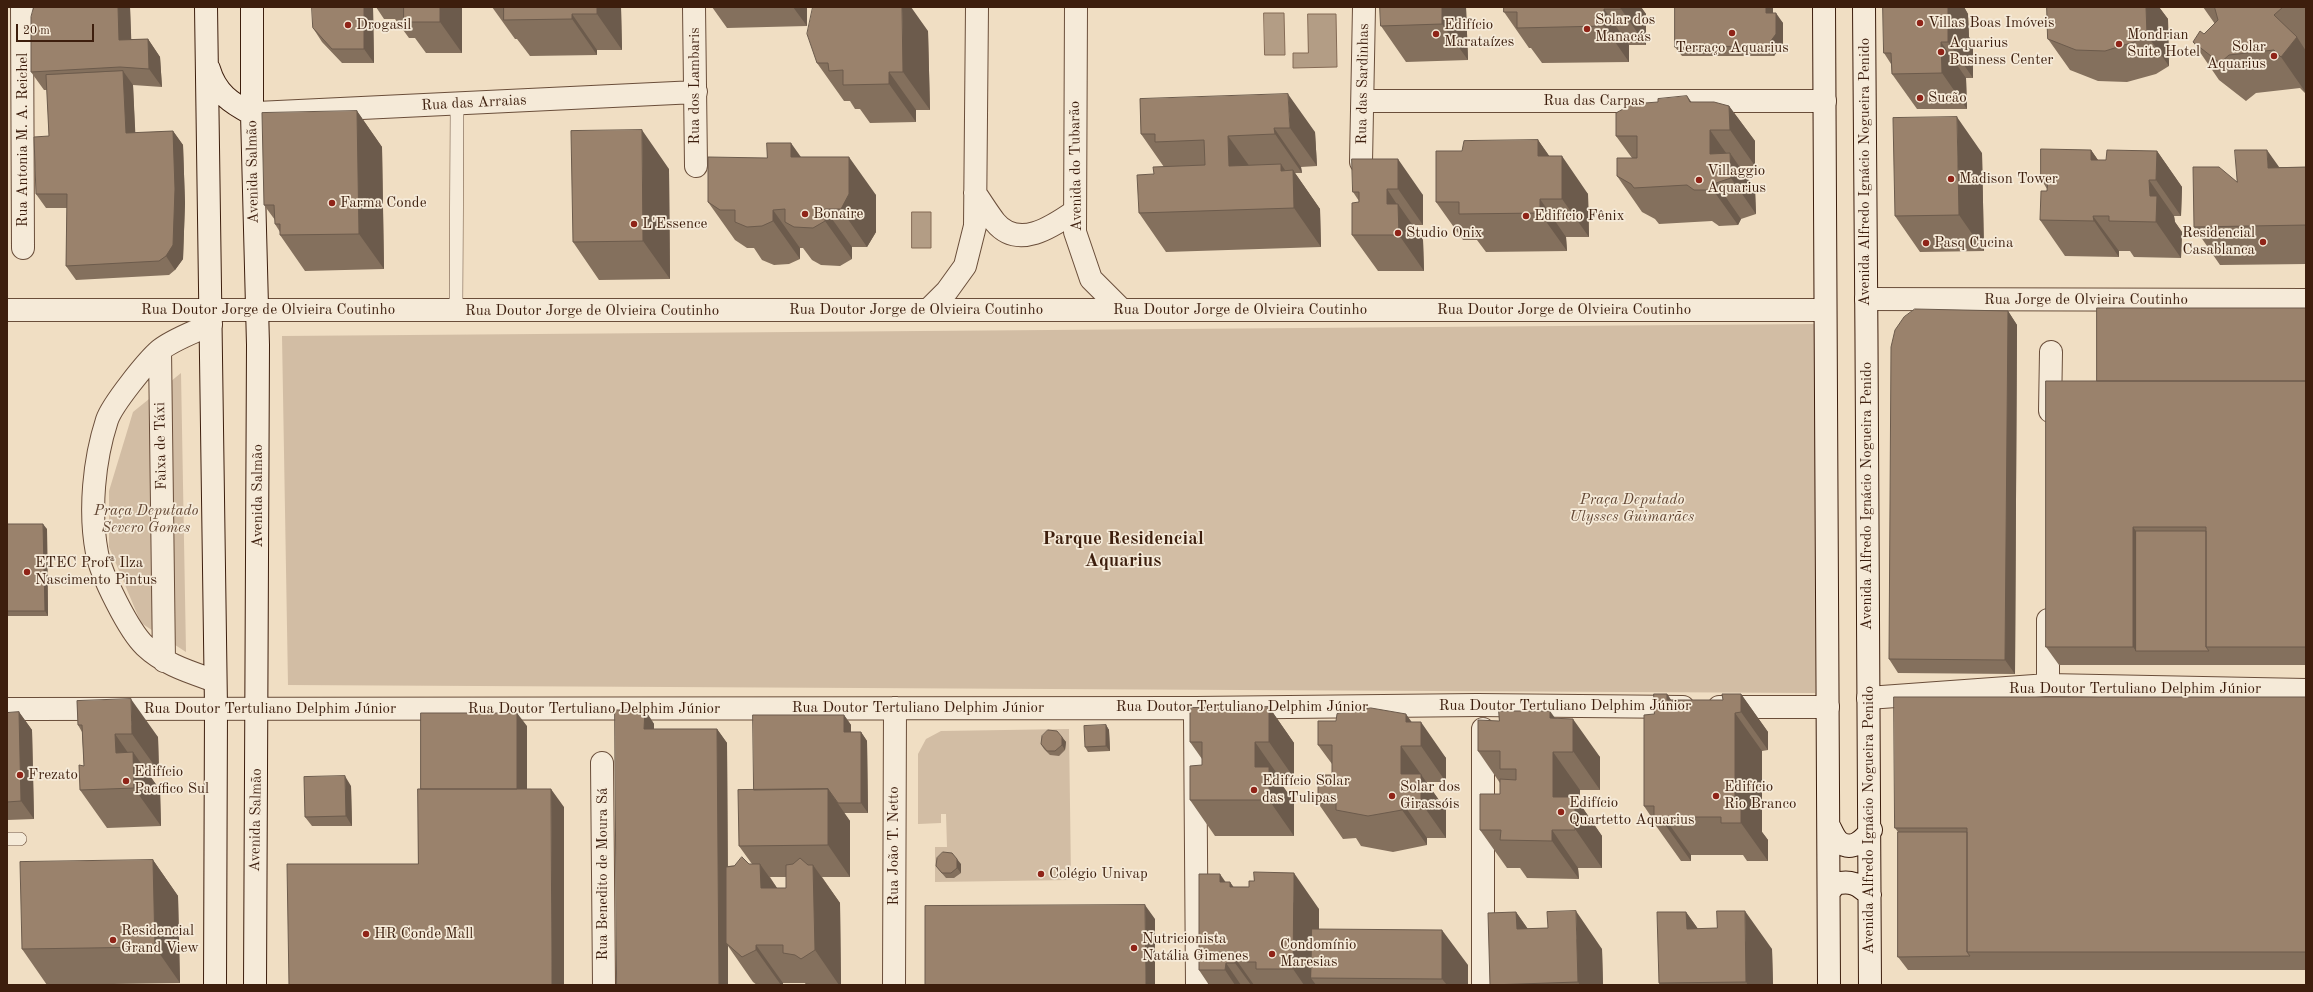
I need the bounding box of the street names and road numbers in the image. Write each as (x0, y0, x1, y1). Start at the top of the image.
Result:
street label: Rua das Sardinhas (1353, 23, 1373, 145)
street label: Rua dos Lambaris (686, 27, 704, 145)
street label: Avenida Alfredo Ignácio Nogueira Penido (1856, 38, 1874, 306)
street label: Rua Antonia M. A. Reichel (14, 53, 32, 227)
street label: Rua das Arraias (421, 91, 527, 115)
street label: Rua das Carpas (1543, 92, 1645, 110)
street label: Avenida do Tubarão (1066, 101, 1086, 231)
street label: Avenida Salmão (243, 120, 263, 224)
street label: Rua Jorge de Olvieira Coutinho (1984, 291, 2188, 309)
street label: Rua Doutor Jorge de Olvieira Coutinho (141, 301, 395, 319)
street label: Rua Doutor Jorge de Olvieira Coutinho (789, 301, 1043, 319)
street label: Rua Doutor Jorge de Olvieira Coutinho (1113, 301, 1367, 319)
street label: Rua Doutor Jorge de Olvieira Coutinho (1437, 301, 1691, 319)
street label: Rua Doutor Jorge de Olvieira Coutinho (465, 302, 719, 320)
street label: Avenida Alfredo Ignácio Nogueira Penido (1858, 362, 1876, 630)
street label: Faixa de Táxi (151, 402, 171, 490)
street label: Avenida Salmão (249, 444, 267, 548)
street label: Rua Doutor Tertuliano Delphim Júnior (2009, 680, 2261, 698)
street label: Avenida Alfredo Ignácio Nogueira Penido (1860, 686, 1878, 954)
street label: Rua Doutor Tertuliano Delphim Júnior (1439, 697, 1691, 715)
street label: Rua Doutor Tertuliano Delphim Júnior (1116, 698, 1368, 716)
street label: Rua Doutor Tertuliano Delphim Júnior (792, 699, 1044, 717)
street label: Rua Doutor Tertuliano Delphim Júnior (144, 700, 396, 718)
street label: Rua Doutor Tertuliano Delphim Júnior (468, 700, 720, 718)
street label: Avenida Salmão (246, 768, 266, 872)
street label: Rua João T. Netto (885, 786, 903, 906)
street label: Rua Benedito de Moura Sá (594, 788, 612, 960)

